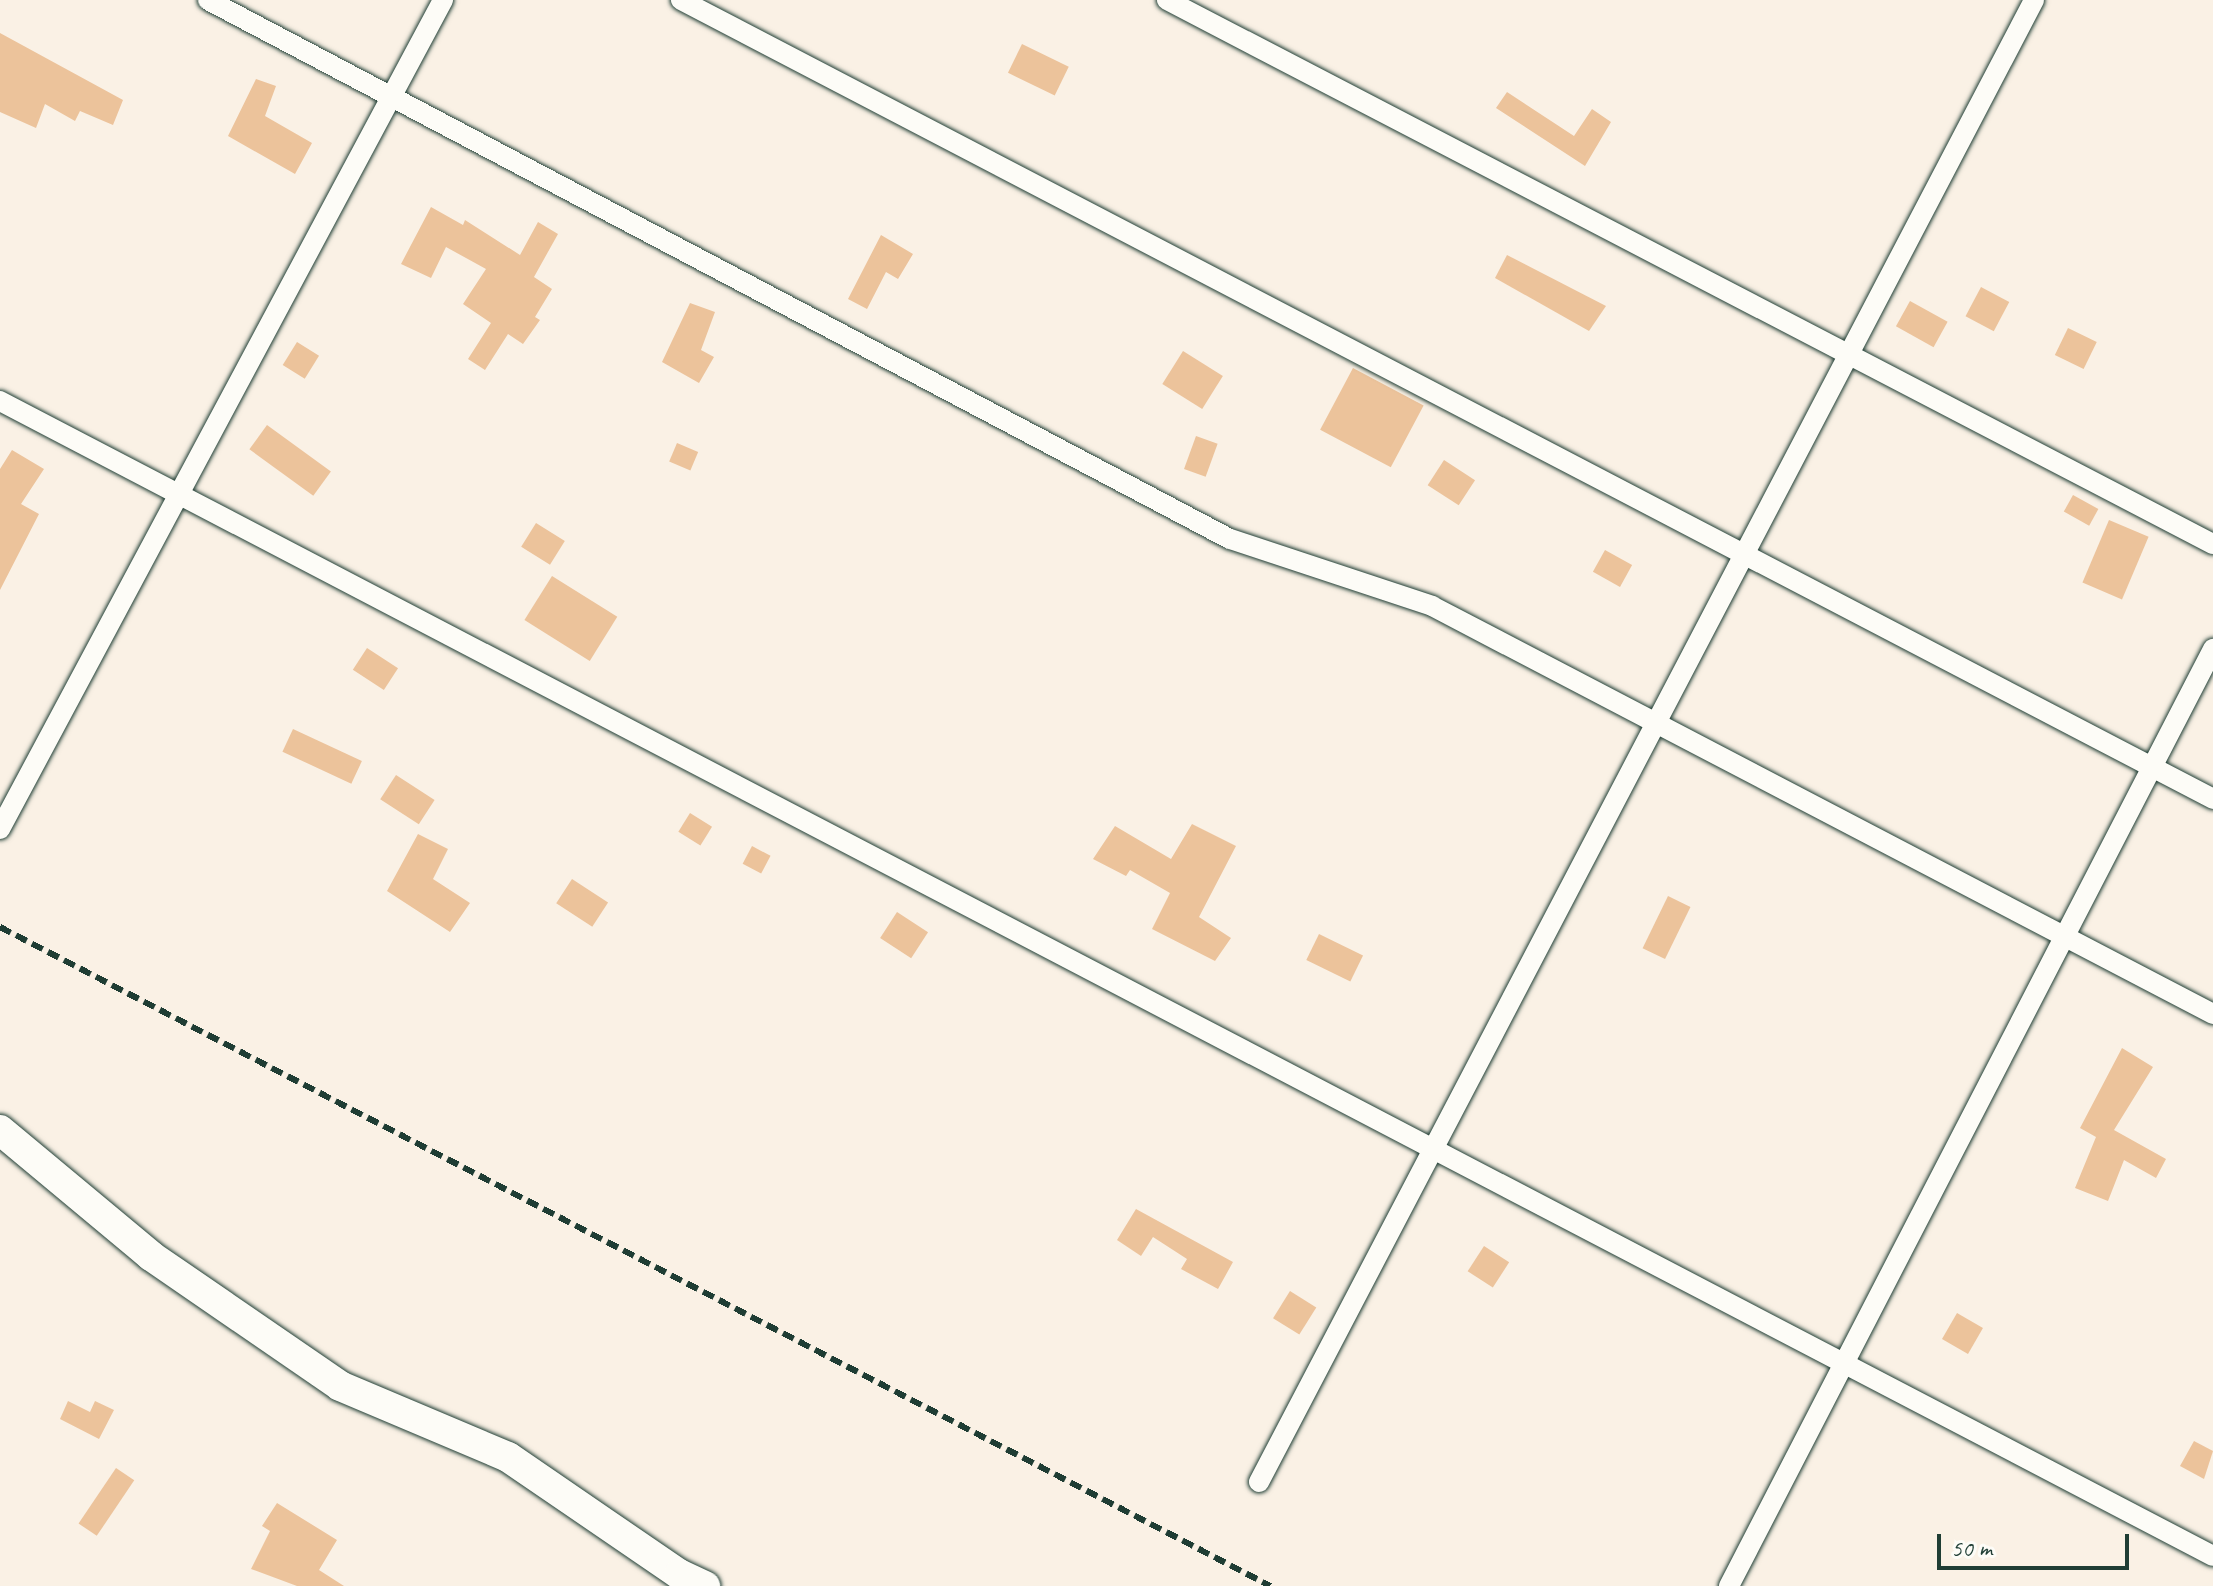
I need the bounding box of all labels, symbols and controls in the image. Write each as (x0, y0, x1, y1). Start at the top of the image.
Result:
scale bar (1941, 1518, 2133, 1568)
text: 50 m (1951, 1533, 1992, 1563)

